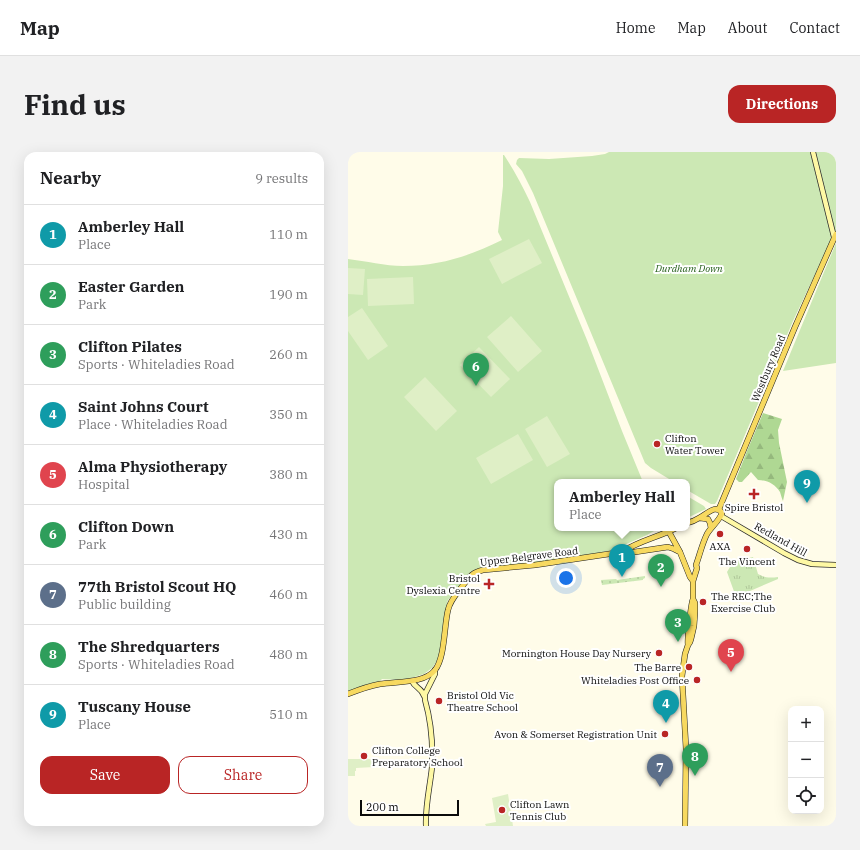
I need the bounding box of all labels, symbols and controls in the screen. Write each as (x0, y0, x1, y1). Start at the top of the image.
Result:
text: Map (20, 16, 60, 40)
text: Home (616, 19, 655, 37)
text: Map (677, 19, 706, 37)
text: About (728, 19, 767, 37)
text: Contact (789, 19, 840, 37)
button: Directions (728, 85, 836, 123)
text: Find us (24, 86, 126, 123)
text: Nearby (40, 167, 101, 189)
text: 9 results (255, 170, 308, 187)
text: Amberley Hall (78, 217, 184, 236)
text: 1 (49, 226, 57, 243)
text: 110 m (269, 226, 308, 243)
text: Place (78, 236, 111, 253)
park label: Durdham Down (654, 262, 723, 275)
text: Easter Garden (78, 277, 185, 296)
text: 2 (49, 286, 57, 303)
text: 190 m (269, 286, 308, 303)
text: Park (78, 296, 106, 313)
street label: Westbury Road (749, 333, 788, 404)
text: Clifton Pilates (78, 337, 182, 356)
text: 3 (49, 346, 57, 363)
text: 260 m (269, 346, 308, 363)
pin: 6 (463, 353, 489, 386)
text: Sports · Whiteladies Road (78, 356, 235, 373)
text: Saint Johns Court (78, 397, 209, 416)
text: 4 (49, 406, 57, 423)
text: 350 m (269, 406, 308, 423)
text: Place · Whiteladies Road (78, 416, 228, 433)
place label: Clifton Water Tower (665, 432, 725, 457)
marker: Clifton Water Tower (652, 439, 662, 449)
text: Alma Physiotherapy (78, 457, 227, 476)
text: 5 (49, 466, 57, 483)
text: 380 m (269, 466, 308, 483)
pin: 9 (794, 470, 820, 503)
text: Hospital (78, 476, 130, 493)
popup (554, 479, 690, 531)
text: Amberley Hall (569, 487, 675, 506)
marker: Spire Bristol (748, 488, 760, 500)
place label: Spire Bristol (725, 501, 783, 514)
text: Place (569, 506, 602, 523)
text: Clifton Down (78, 517, 174, 536)
street label: Redland Hill (752, 520, 809, 559)
text: 6 (49, 526, 57, 543)
text: 430 m (269, 526, 308, 543)
marker: AXA (715, 529, 725, 539)
text: Park (78, 536, 106, 553)
place label: AXA (710, 540, 731, 553)
street label: Upper Belgrave Road (479, 544, 579, 569)
pin: 1 (609, 544, 635, 577)
marker: The Vincent (742, 544, 752, 554)
pin: 2 (648, 554, 674, 587)
place label: The Vincent (719, 555, 776, 568)
your location (556, 568, 576, 588)
place label: Bristol Dyslexia Centre (407, 572, 480, 597)
text: 77th Bristol Scout HQ (78, 577, 237, 596)
marker: Bristol Dyslexia Centre (483, 578, 495, 590)
text: 7 (49, 586, 57, 603)
text: 460 m (269, 586, 308, 603)
place label: The REC;The Exercise Club (711, 590, 775, 615)
text: Public building (78, 596, 171, 613)
marker: The REC;The Exercise Club (698, 597, 708, 607)
pin: 3 (665, 609, 691, 642)
text: The Shredquarters (78, 637, 220, 656)
pin: 5 (718, 639, 744, 672)
text: 8 (49, 646, 57, 663)
text: 480 m (269, 646, 308, 663)
place label: Mornington House Day Nursery (502, 647, 652, 660)
marker: Mornington House Day Nursery (654, 648, 664, 658)
text: Sports · Whiteladies Road (78, 656, 235, 673)
place label: The Barre (634, 661, 681, 674)
marker: The Barre (684, 662, 694, 672)
place label: Whiteladies Post Office (581, 674, 689, 687)
marker: Whiteladies Post Office (692, 675, 702, 685)
place label: Bristol Old Vic Theatre School (447, 689, 518, 714)
pin: 4 (653, 690, 679, 723)
marker: Bristol Old Vic Theatre School (434, 696, 444, 706)
text: Tuscany House (78, 697, 191, 716)
text: 9 (49, 706, 57, 723)
text: 510 m (269, 706, 308, 723)
map controls (788, 706, 824, 814)
button: + (788, 706, 824, 742)
text: Place (78, 716, 111, 733)
place label: Avon & Somerset Registration Unit (494, 728, 657, 741)
marker: Avon & Somerset Registration Unit (660, 729, 670, 739)
button: − (788, 742, 824, 778)
pin: 8 (682, 743, 708, 776)
place label: Clifton College Preparatory School (372, 744, 463, 769)
marker: Clifton College Preparatory School (359, 751, 369, 761)
pin: 7 (647, 754, 673, 787)
button: Save (40, 756, 170, 794)
button: Share (178, 756, 308, 794)
button: locate (788, 778, 824, 814)
scale bar (360, 798, 459, 817)
place label: Clifton Lawn Tennis Club (510, 798, 570, 823)
text: 200 m (366, 800, 399, 814)
marker: Clifton Lawn Tennis Club (497, 805, 507, 815)

